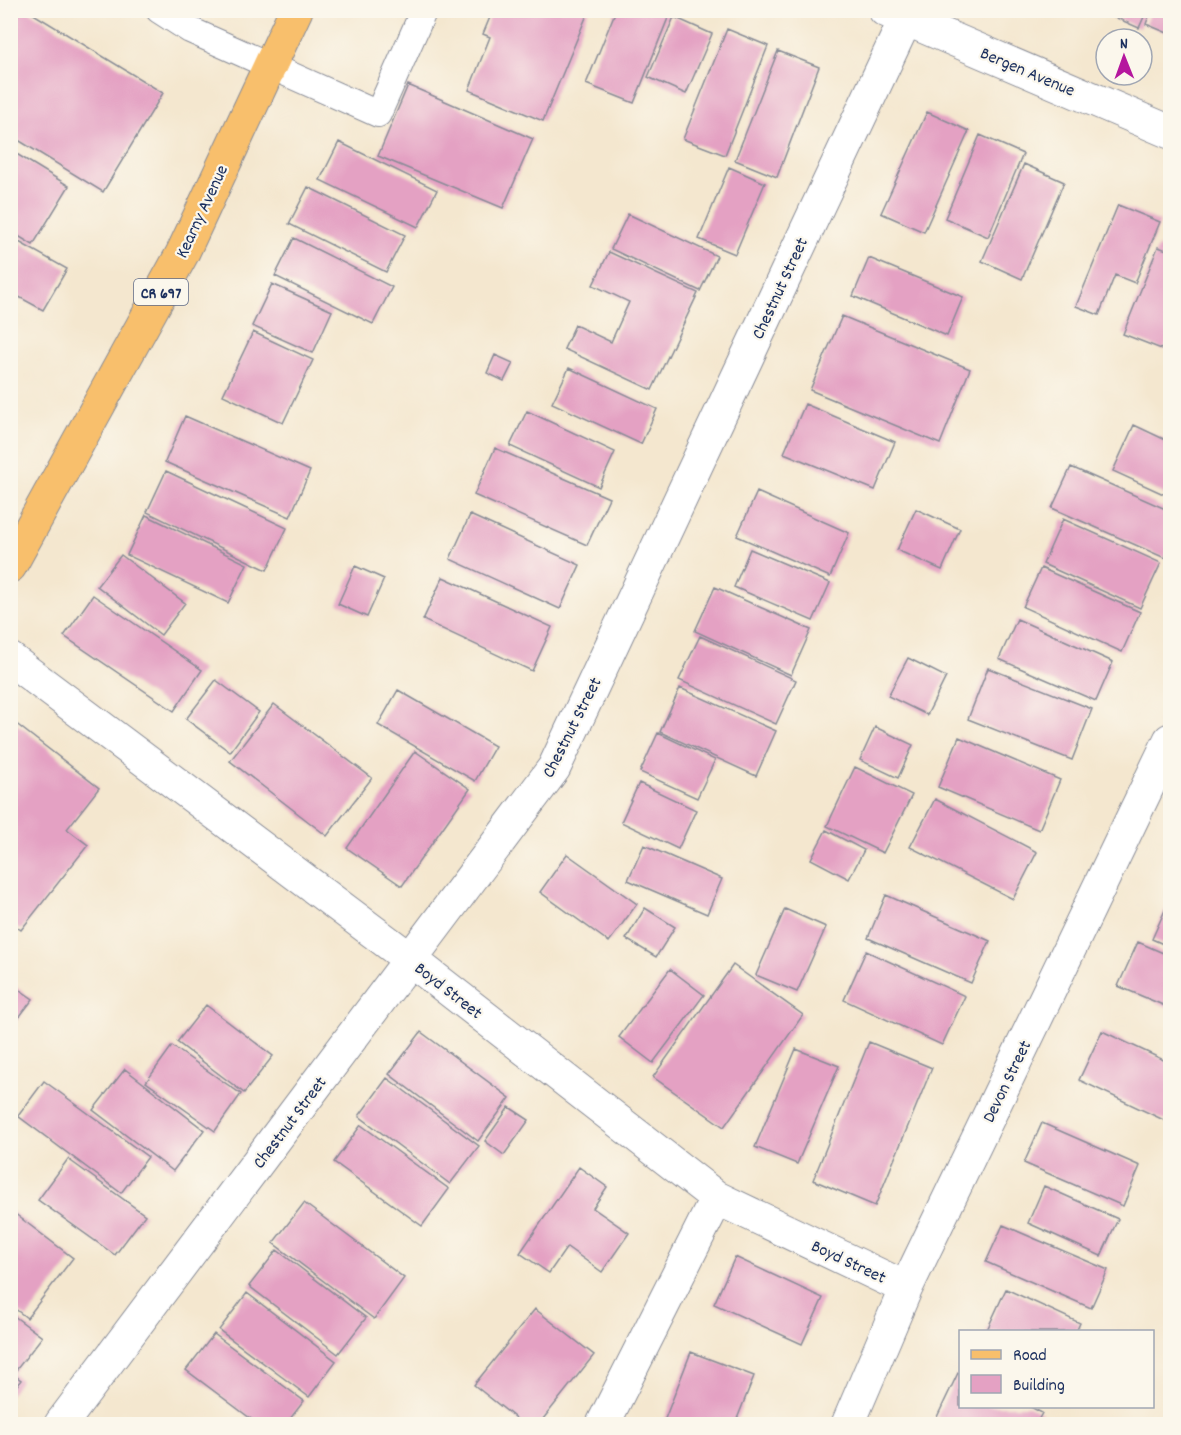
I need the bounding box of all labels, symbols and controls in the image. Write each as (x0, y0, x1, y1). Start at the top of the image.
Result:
north arrow (1094, 27, 1154, 87)
text: N (1120, 33, 1128, 56)
street label: Bergen Avenue (976, 42, 1078, 104)
street label: Kearny Avenue (171, 161, 236, 263)
street label: Chestnut Street (747, 234, 816, 344)
road number: CR 697 (134, 279, 188, 305)
street label: Chestnut Street (537, 673, 609, 783)
street label: Boyd Street (408, 957, 487, 1027)
street label: Devon Street (978, 1036, 1039, 1128)
street label: Chestnut Street (248, 1072, 334, 1175)
street label: Boyd Street (806, 1235, 890, 1292)
legend (959, 1330, 1154, 1408)
text: Road (1013, 1344, 1047, 1369)
text: Building (1013, 1374, 1065, 1399)

